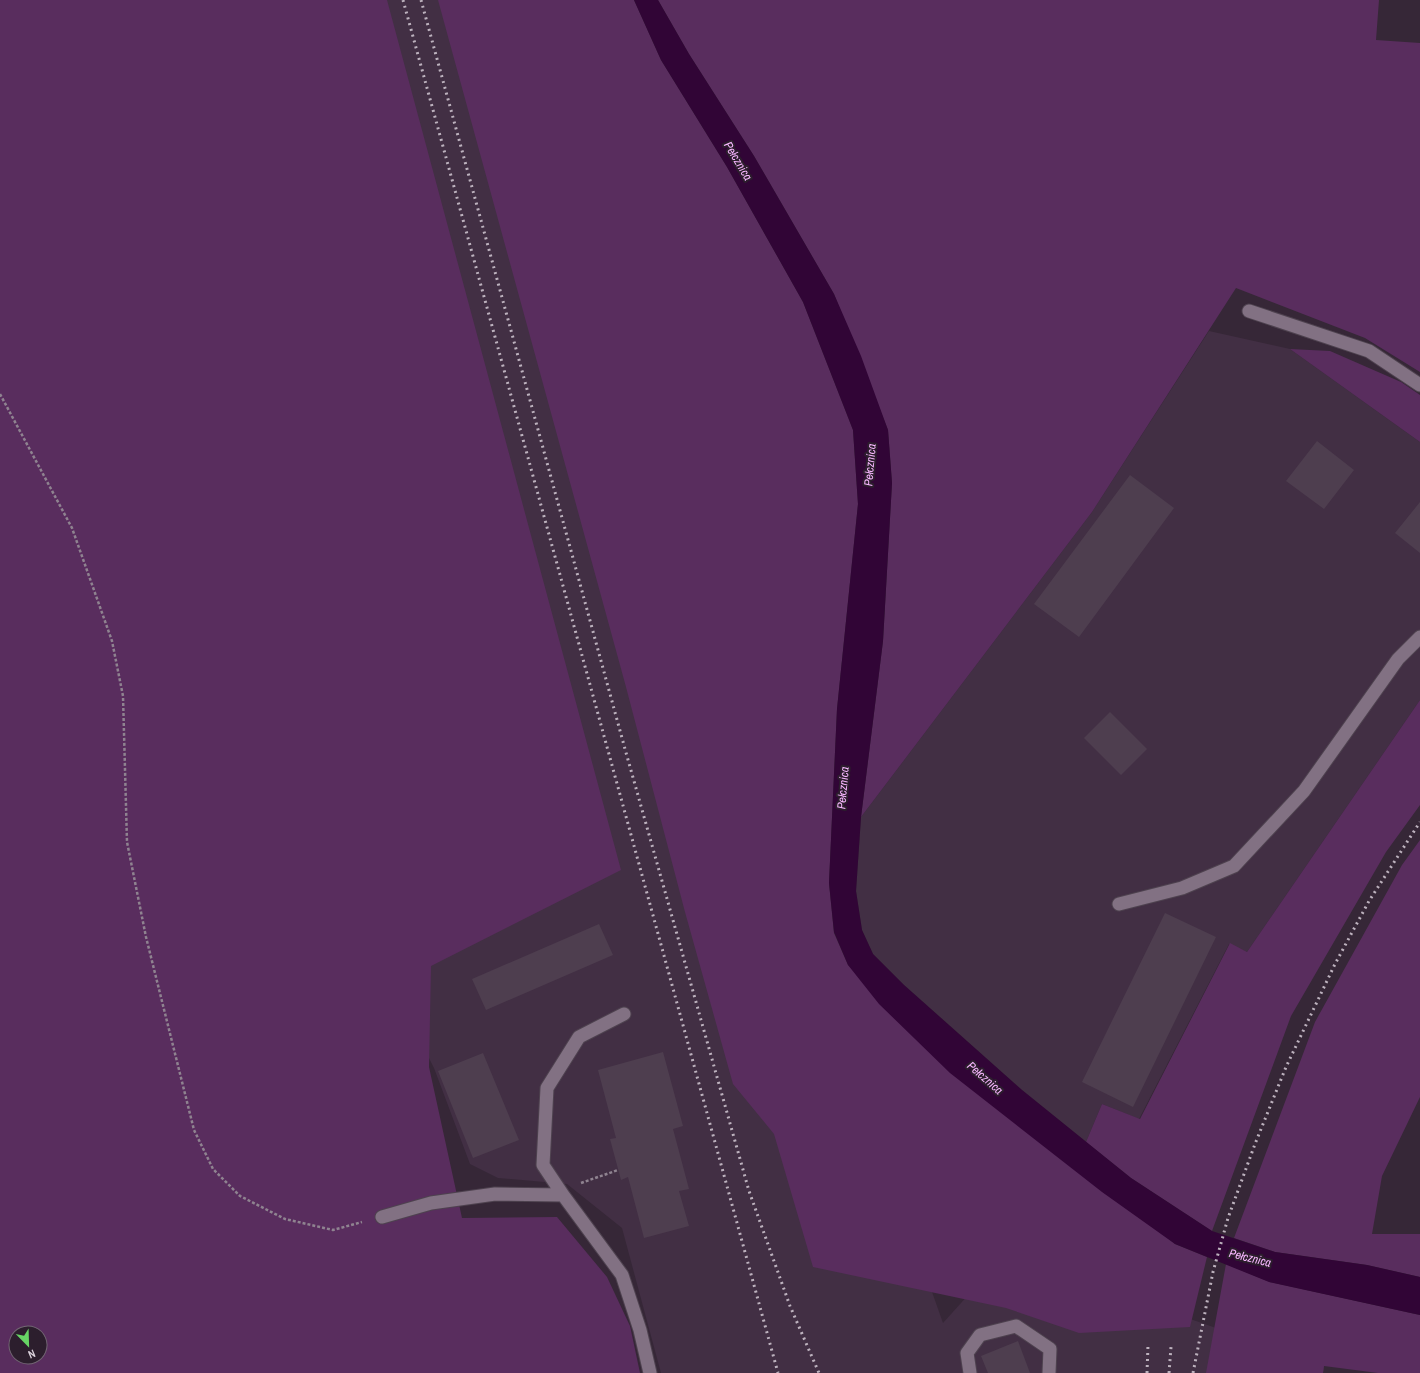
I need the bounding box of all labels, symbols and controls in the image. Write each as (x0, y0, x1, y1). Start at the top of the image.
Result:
water label: Pełcznica (720, 139, 756, 184)
water label: Pełcznica (860, 443, 880, 487)
water label: Pełcznica (833, 766, 853, 810)
water label: Pełcznica (964, 1058, 1007, 1098)
water label: Pełcznica (1227, 1245, 1273, 1271)
north arrow (8, 1325, 48, 1365)
text: N (26, 1346, 38, 1362)

